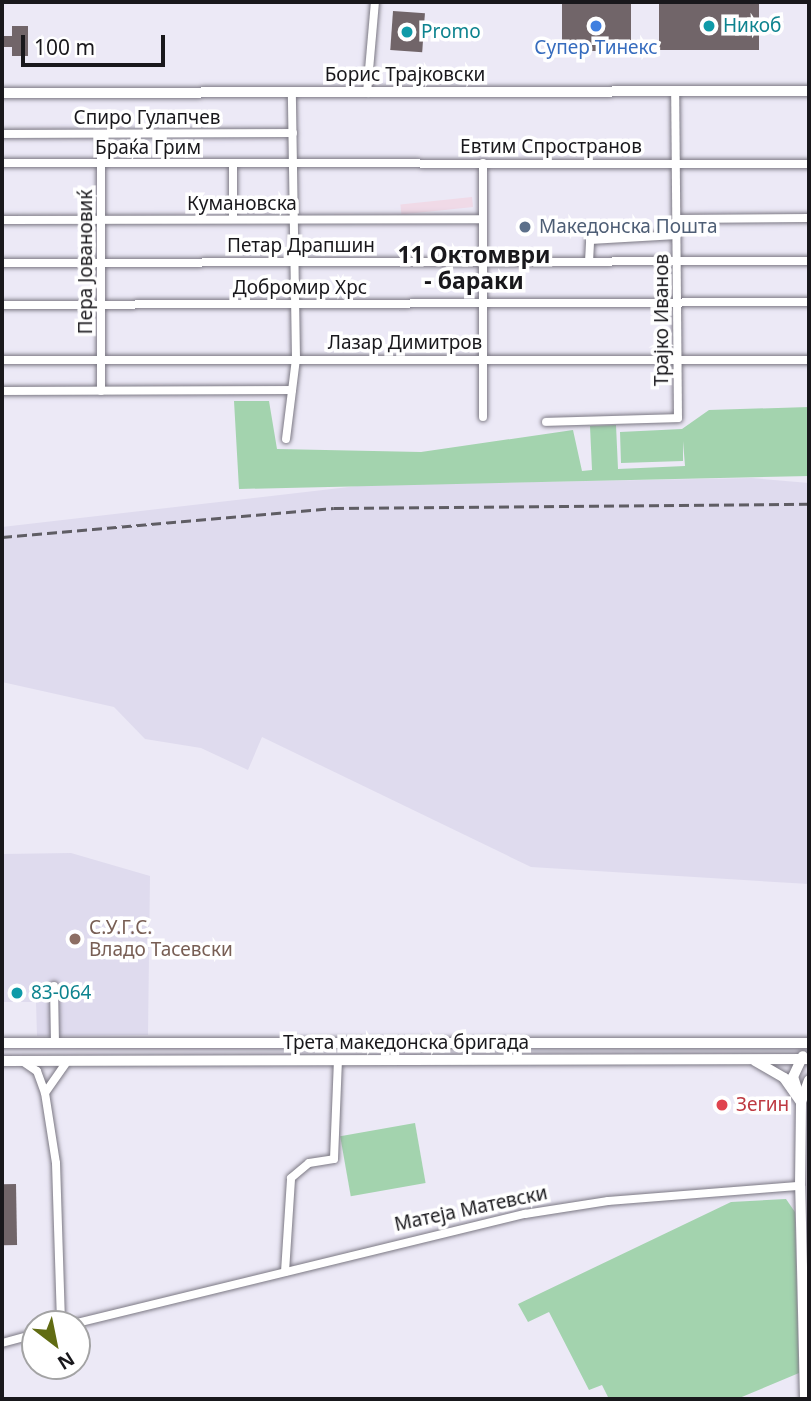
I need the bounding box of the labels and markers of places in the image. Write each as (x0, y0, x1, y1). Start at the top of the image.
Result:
place label: Никоб (723, 15, 781, 37)
marker: Супер Тинекс (588, 18, 604, 34)
marker: Никоб (701, 18, 717, 34)
place label: Promo (421, 21, 481, 43)
marker: Promo (399, 24, 415, 40)
place label: Супер Тинекс (534, 37, 658, 59)
place label: Македонска Пошта (539, 216, 717, 238)
marker: Македонска Пошта (517, 219, 533, 235)
place label: С.У.Г.С. Владо Тасевски (89, 917, 233, 961)
marker: С.У.Г.С. Владо Тасевски (67, 931, 83, 947)
place label: 83-064 (31, 982, 91, 1004)
marker: 83-064 (9, 985, 25, 1001)
place label: Зегин (736, 1094, 789, 1116)
marker: Зегин (714, 1097, 730, 1113)

